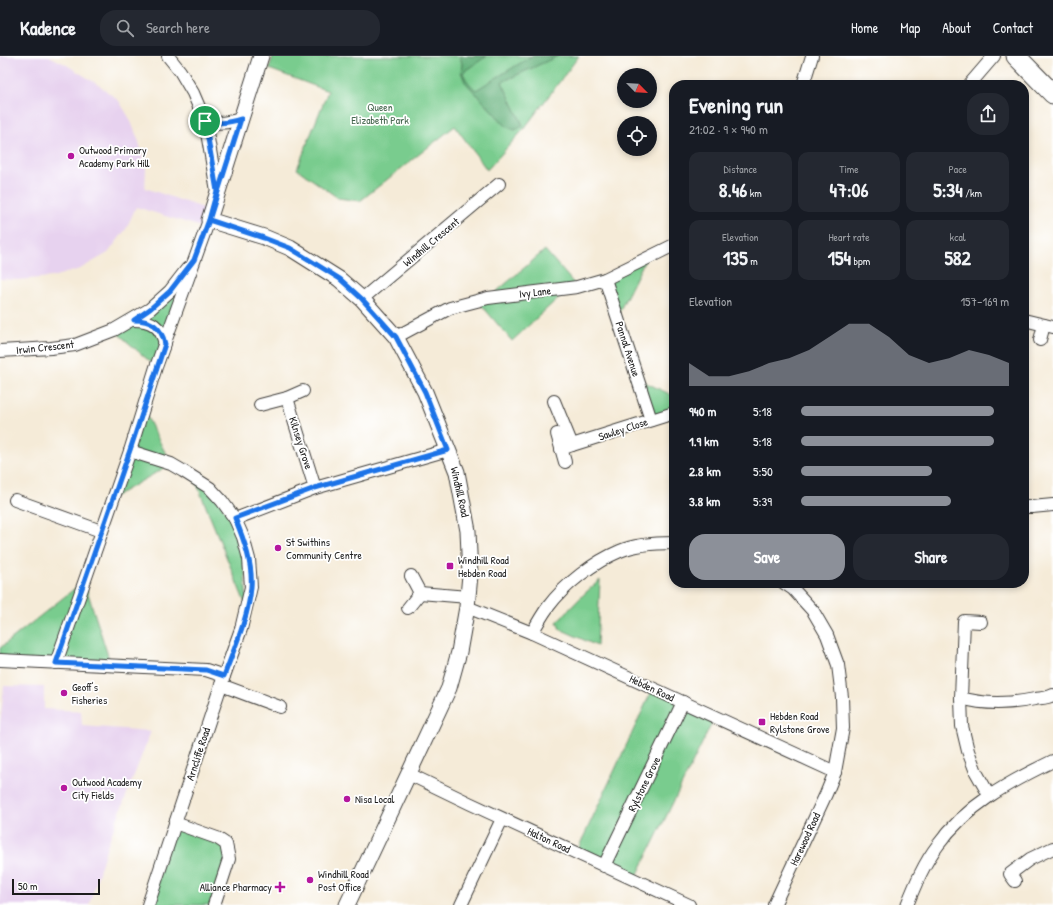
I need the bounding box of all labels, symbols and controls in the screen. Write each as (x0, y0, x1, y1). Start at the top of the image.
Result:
search box (100, 10, 380, 46)
text: Kadence (20, 15, 76, 41)
icon: search (114, 17, 136, 39)
text: Search here (146, 17, 210, 38)
text: Home (851, 18, 878, 37)
text: Map (900, 18, 920, 37)
text: About (942, 18, 971, 37)
text: Contact (993, 18, 1033, 37)
north arrow (617, 68, 657, 108)
map controls (617, 68, 657, 156)
text: Evening run (689, 90, 783, 120)
button: share (967, 93, 1009, 135)
park label: Queen Elizabeth Park (351, 100, 409, 127)
pin (188, 104, 222, 138)
icon: arrive (194, 110, 216, 132)
button: locate (617, 116, 657, 156)
text: 21:02 · 9 × 940 m (689, 120, 768, 138)
place label: Outwood Primary Academy Park Hill (79, 143, 150, 170)
marker: Outwood Primary Academy Park Hill (66, 151, 76, 161)
text: Distance (724, 162, 757, 176)
text: Time (839, 162, 859, 176)
text: Pace (949, 162, 967, 176)
text: 8.46 (719, 176, 747, 203)
text: 47:06 (830, 176, 868, 203)
text: 5:34 (933, 176, 963, 203)
text: km (747, 186, 762, 200)
text: /km (963, 186, 982, 200)
street label: Windhill Crescent (400, 214, 462, 270)
text: Elevation (722, 230, 759, 244)
text: Heart rate (828, 230, 870, 244)
text: kcal (950, 230, 966, 244)
text: 135 (723, 244, 748, 271)
text: 154 (828, 244, 851, 271)
text: 582 (944, 244, 971, 271)
text: m (748, 254, 758, 268)
text: bpm (851, 254, 870, 268)
street label: Ivy Lane (518, 283, 552, 301)
text: Elevation (689, 292, 732, 310)
text: 157–169 m (960, 292, 1009, 310)
street label: Pannal Avenue (613, 320, 644, 379)
street label: Irwin Crescent (15, 337, 75, 357)
text: 940 m (689, 402, 716, 420)
text: 5:18 (753, 402, 772, 420)
street label: Sawley Close (597, 414, 650, 444)
street label: Kilnsey Grove (286, 415, 316, 472)
text: 1.9 km (689, 432, 719, 450)
text: 5:18 (753, 432, 772, 450)
text: 2.8 km (689, 462, 721, 480)
text: 5:50 (753, 462, 773, 480)
street label: Windhill Road (447, 466, 473, 519)
text: 3.8 km (689, 492, 720, 510)
text: 5:39 (753, 492, 772, 510)
button: Save (689, 534, 845, 580)
button: Share (853, 534, 1009, 580)
place label: St Swithins Community Centre (286, 535, 363, 562)
marker: St Swithins Community Centre (273, 543, 283, 553)
place label: Windhill Road Hebden Road (458, 553, 510, 580)
marker: Windhill Road Hebden Road (445, 561, 455, 571)
street label: Hebden Road (627, 671, 677, 705)
place label: Geoff's Fisheries (71, 680, 107, 707)
marker: Geoff's Fisheries (59, 688, 69, 698)
place label: Hebden Road Rylstone Grove (770, 709, 830, 736)
marker: Hebden Road Rylstone Grove (757, 717, 767, 727)
street label: Arncliffe Road (183, 725, 213, 782)
street label: Rylstone Grove (625, 754, 664, 814)
place label: Outwood Academy City Fields (72, 775, 142, 802)
marker: Outwood Academy City Fields (59, 783, 69, 793)
place label: Nisa Local (355, 792, 394, 806)
marker: Nisa Local (342, 794, 352, 804)
street label: Harewood Road (787, 810, 824, 868)
street label: Halton Road (525, 824, 574, 856)
place label: Windhill Road Post Office (318, 867, 370, 894)
marker: Windhill Road Post Office (305, 875, 315, 885)
scale bar (12, 877, 100, 896)
text: 50 m (18, 879, 38, 893)
place label: Alliance Pharmacy (200, 880, 272, 894)
marker: Alliance Pharmacy (275, 882, 285, 892)

